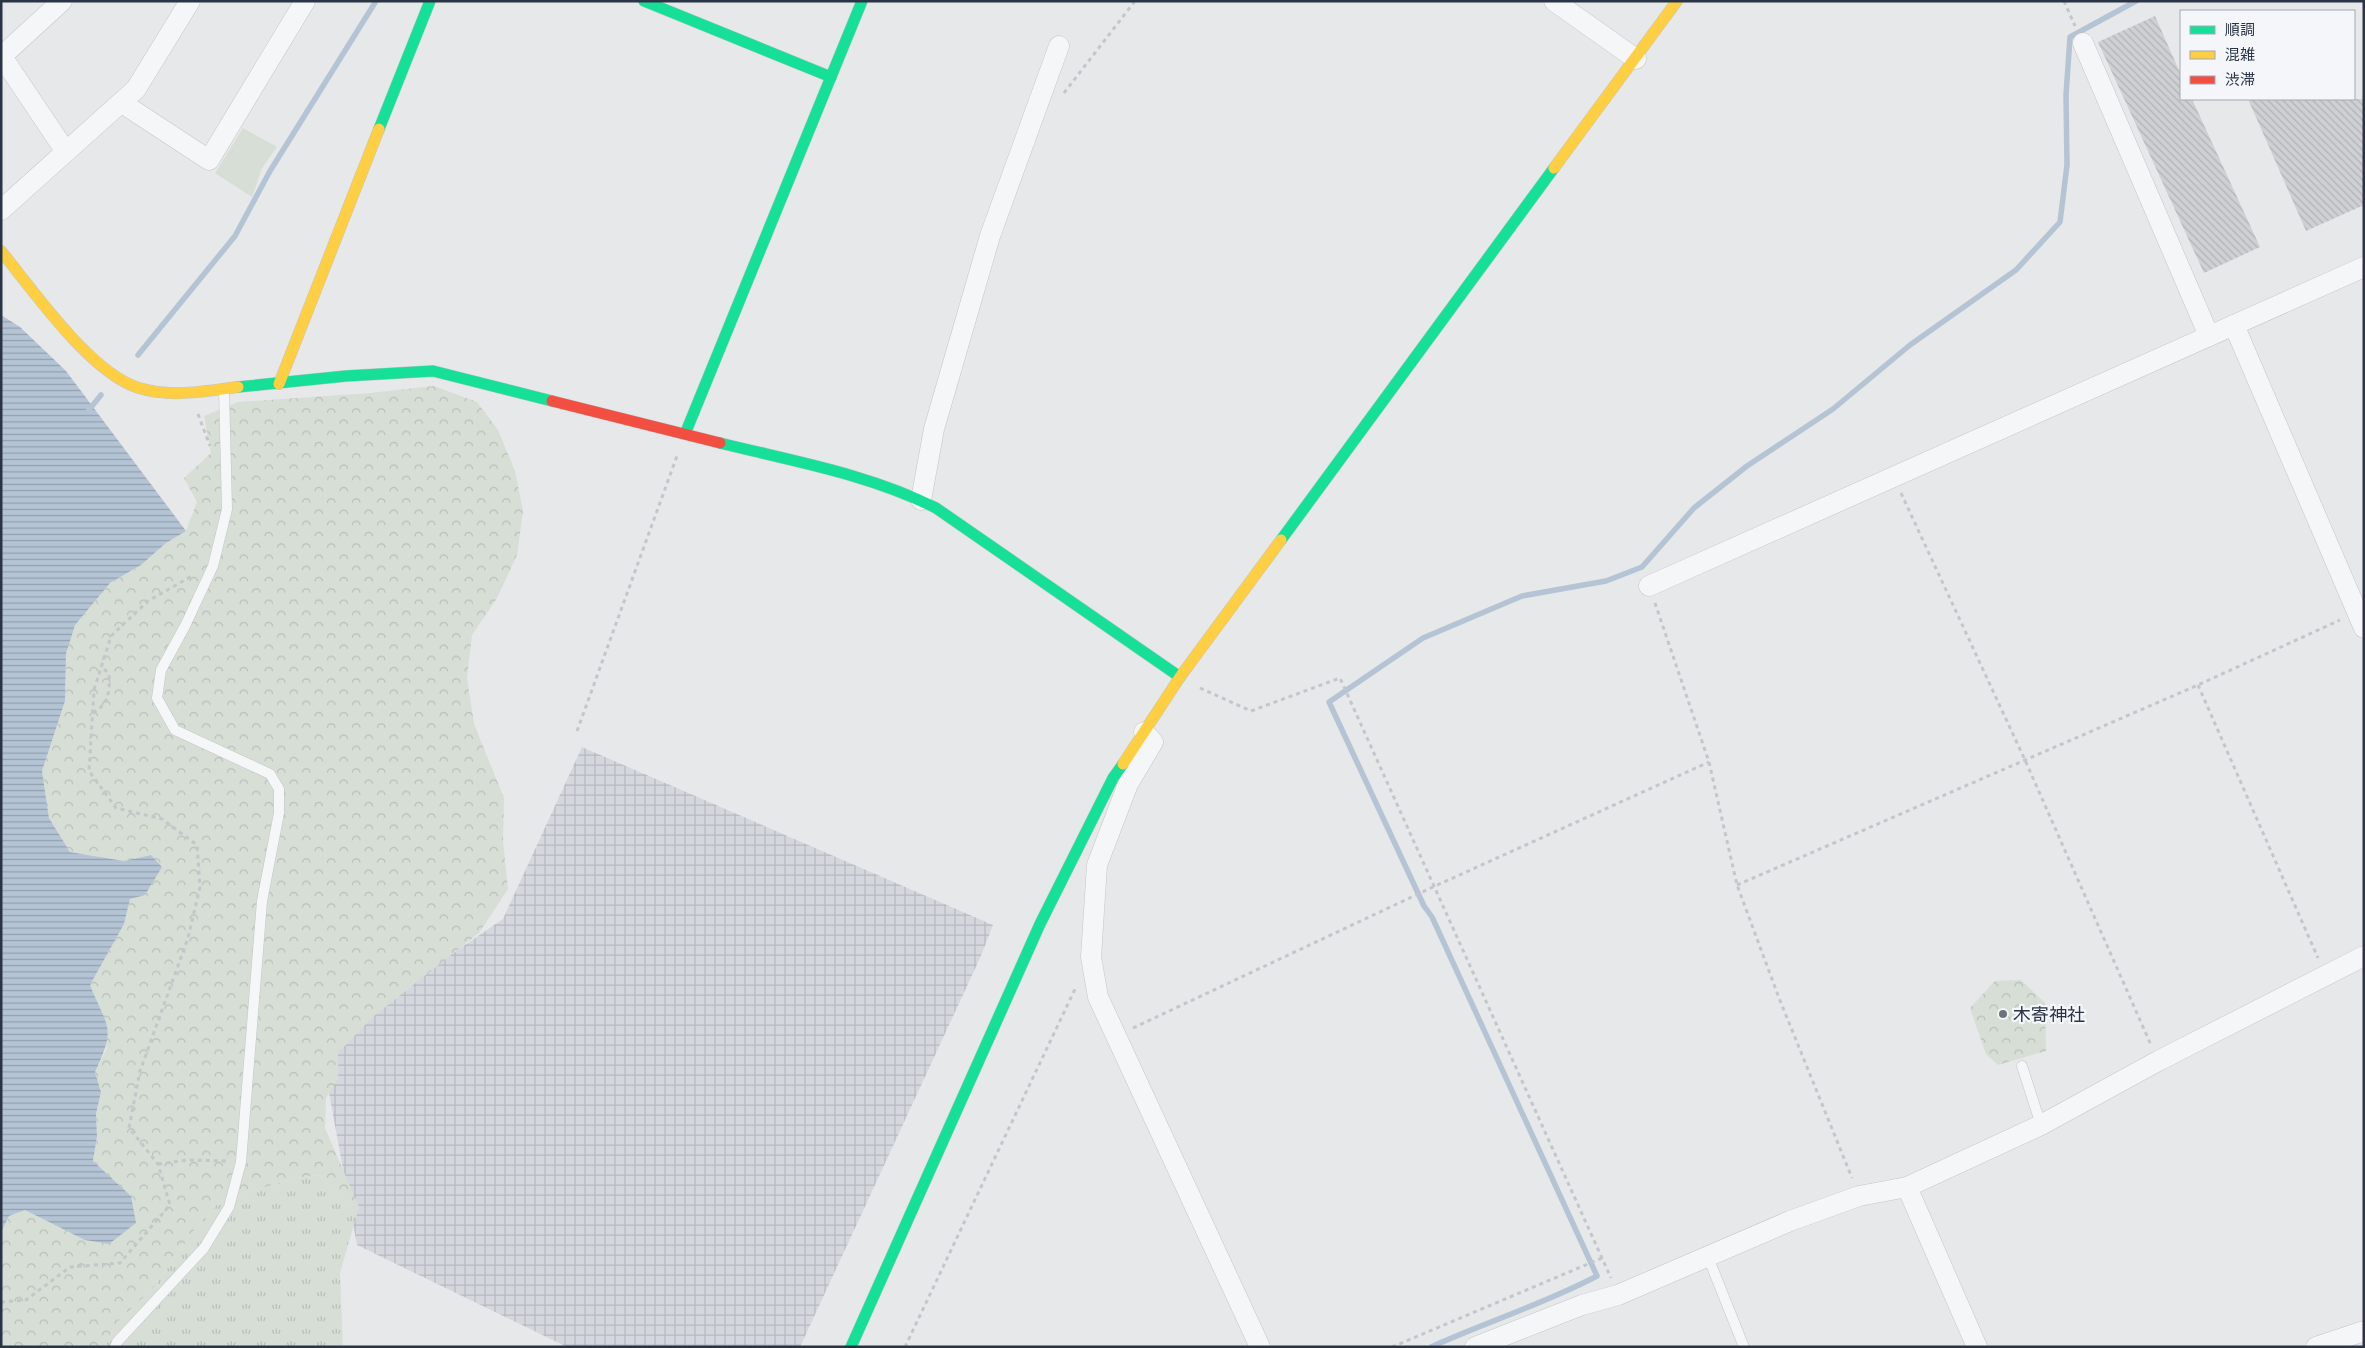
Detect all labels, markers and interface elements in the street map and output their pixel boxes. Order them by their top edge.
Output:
legend [2180,10,2355,100]
text: 順調 [2225,20,2255,39]
text: 混雑 [2225,45,2255,64]
text: 渋滞 [2225,70,2255,89]
place label: 木寄神社 [2013,1003,2085,1026]
marker: 木寄神社 [1997,1008,2009,1020]

